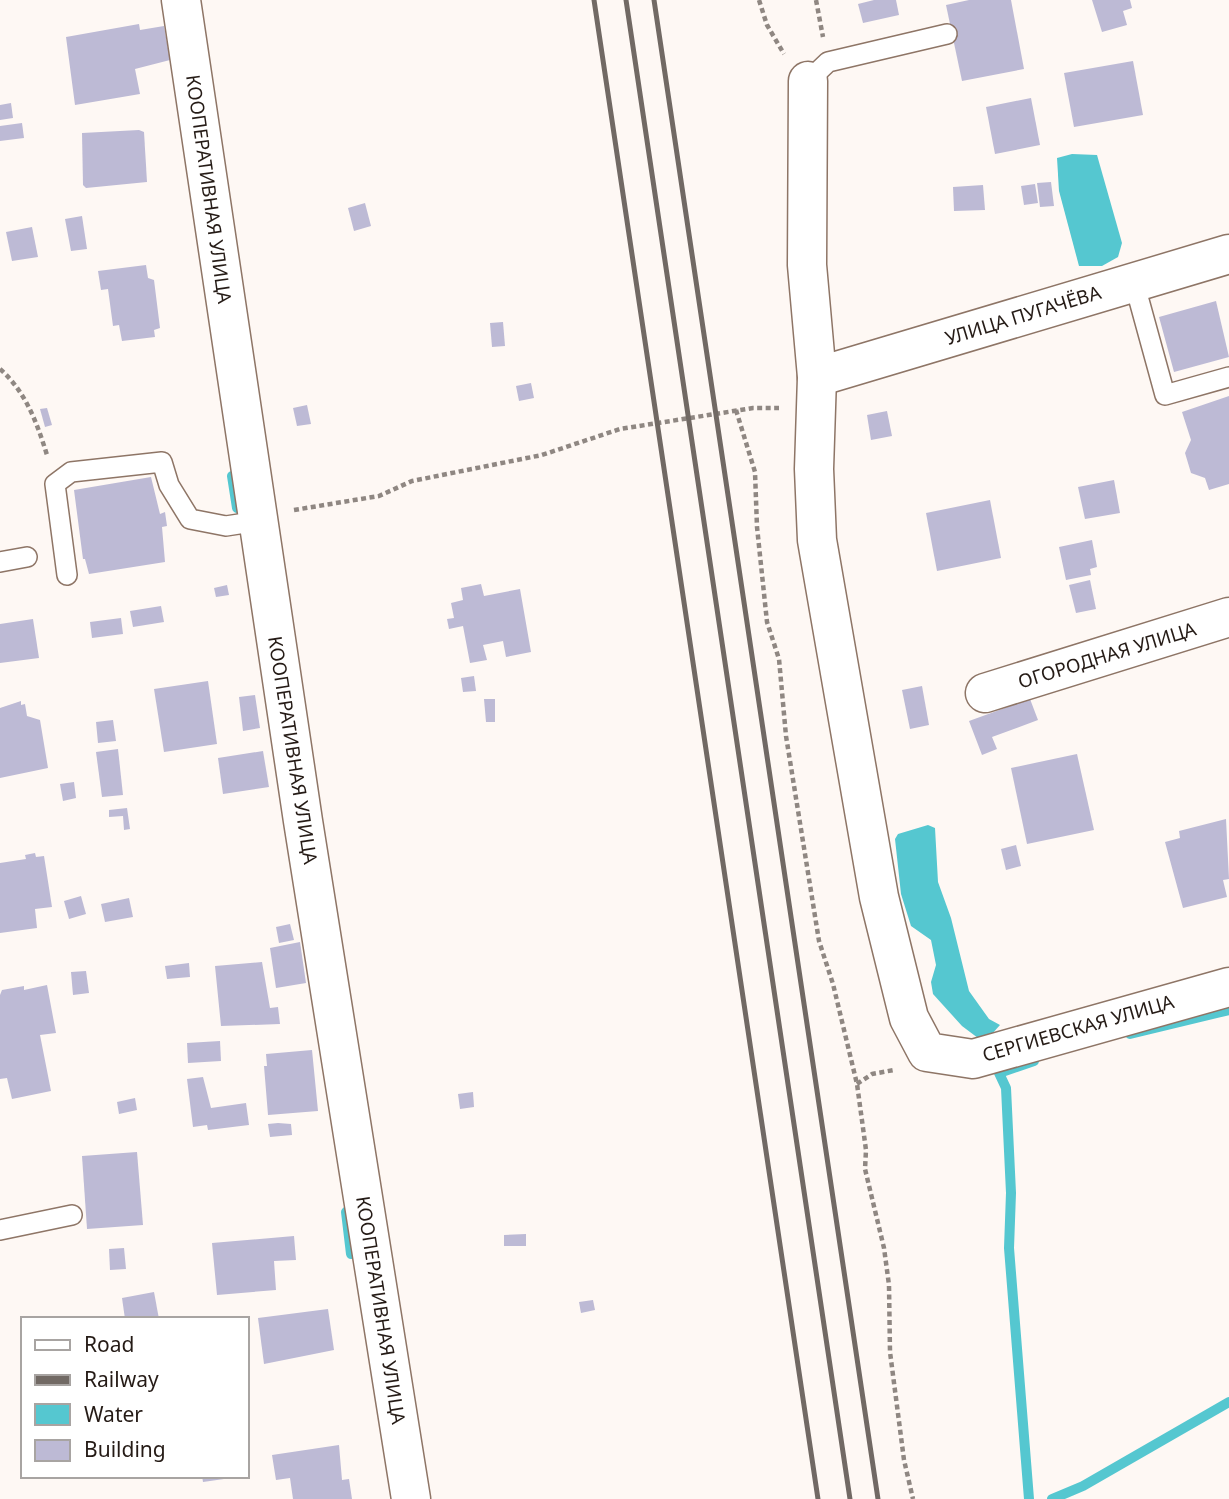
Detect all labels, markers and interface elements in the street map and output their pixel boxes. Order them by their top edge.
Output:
street label: КООПЕРАТИВНАЯ УЛИЦА [180,73,238,306]
street label: УЛИЦА ПУГАЧЁВА [942,279,1105,351]
street label: ОГОРОДНАЯ УЛИЦА [1015,615,1200,694]
street label: КООПЕРАТИВНАЯ УЛИЦА [262,634,324,867]
street label: СЕРГИЕВСКАЯ УЛИЦА [979,988,1178,1068]
street label: КООПЕРАТИВНАЯ УЛИЦА [350,1194,412,1427]
legend [21,1317,248,1478]
text: Road [84,1330,134,1358]
text: Railway [84,1365,159,1393]
text: Water [84,1400,143,1428]
text: Building [84,1435,166,1463]

